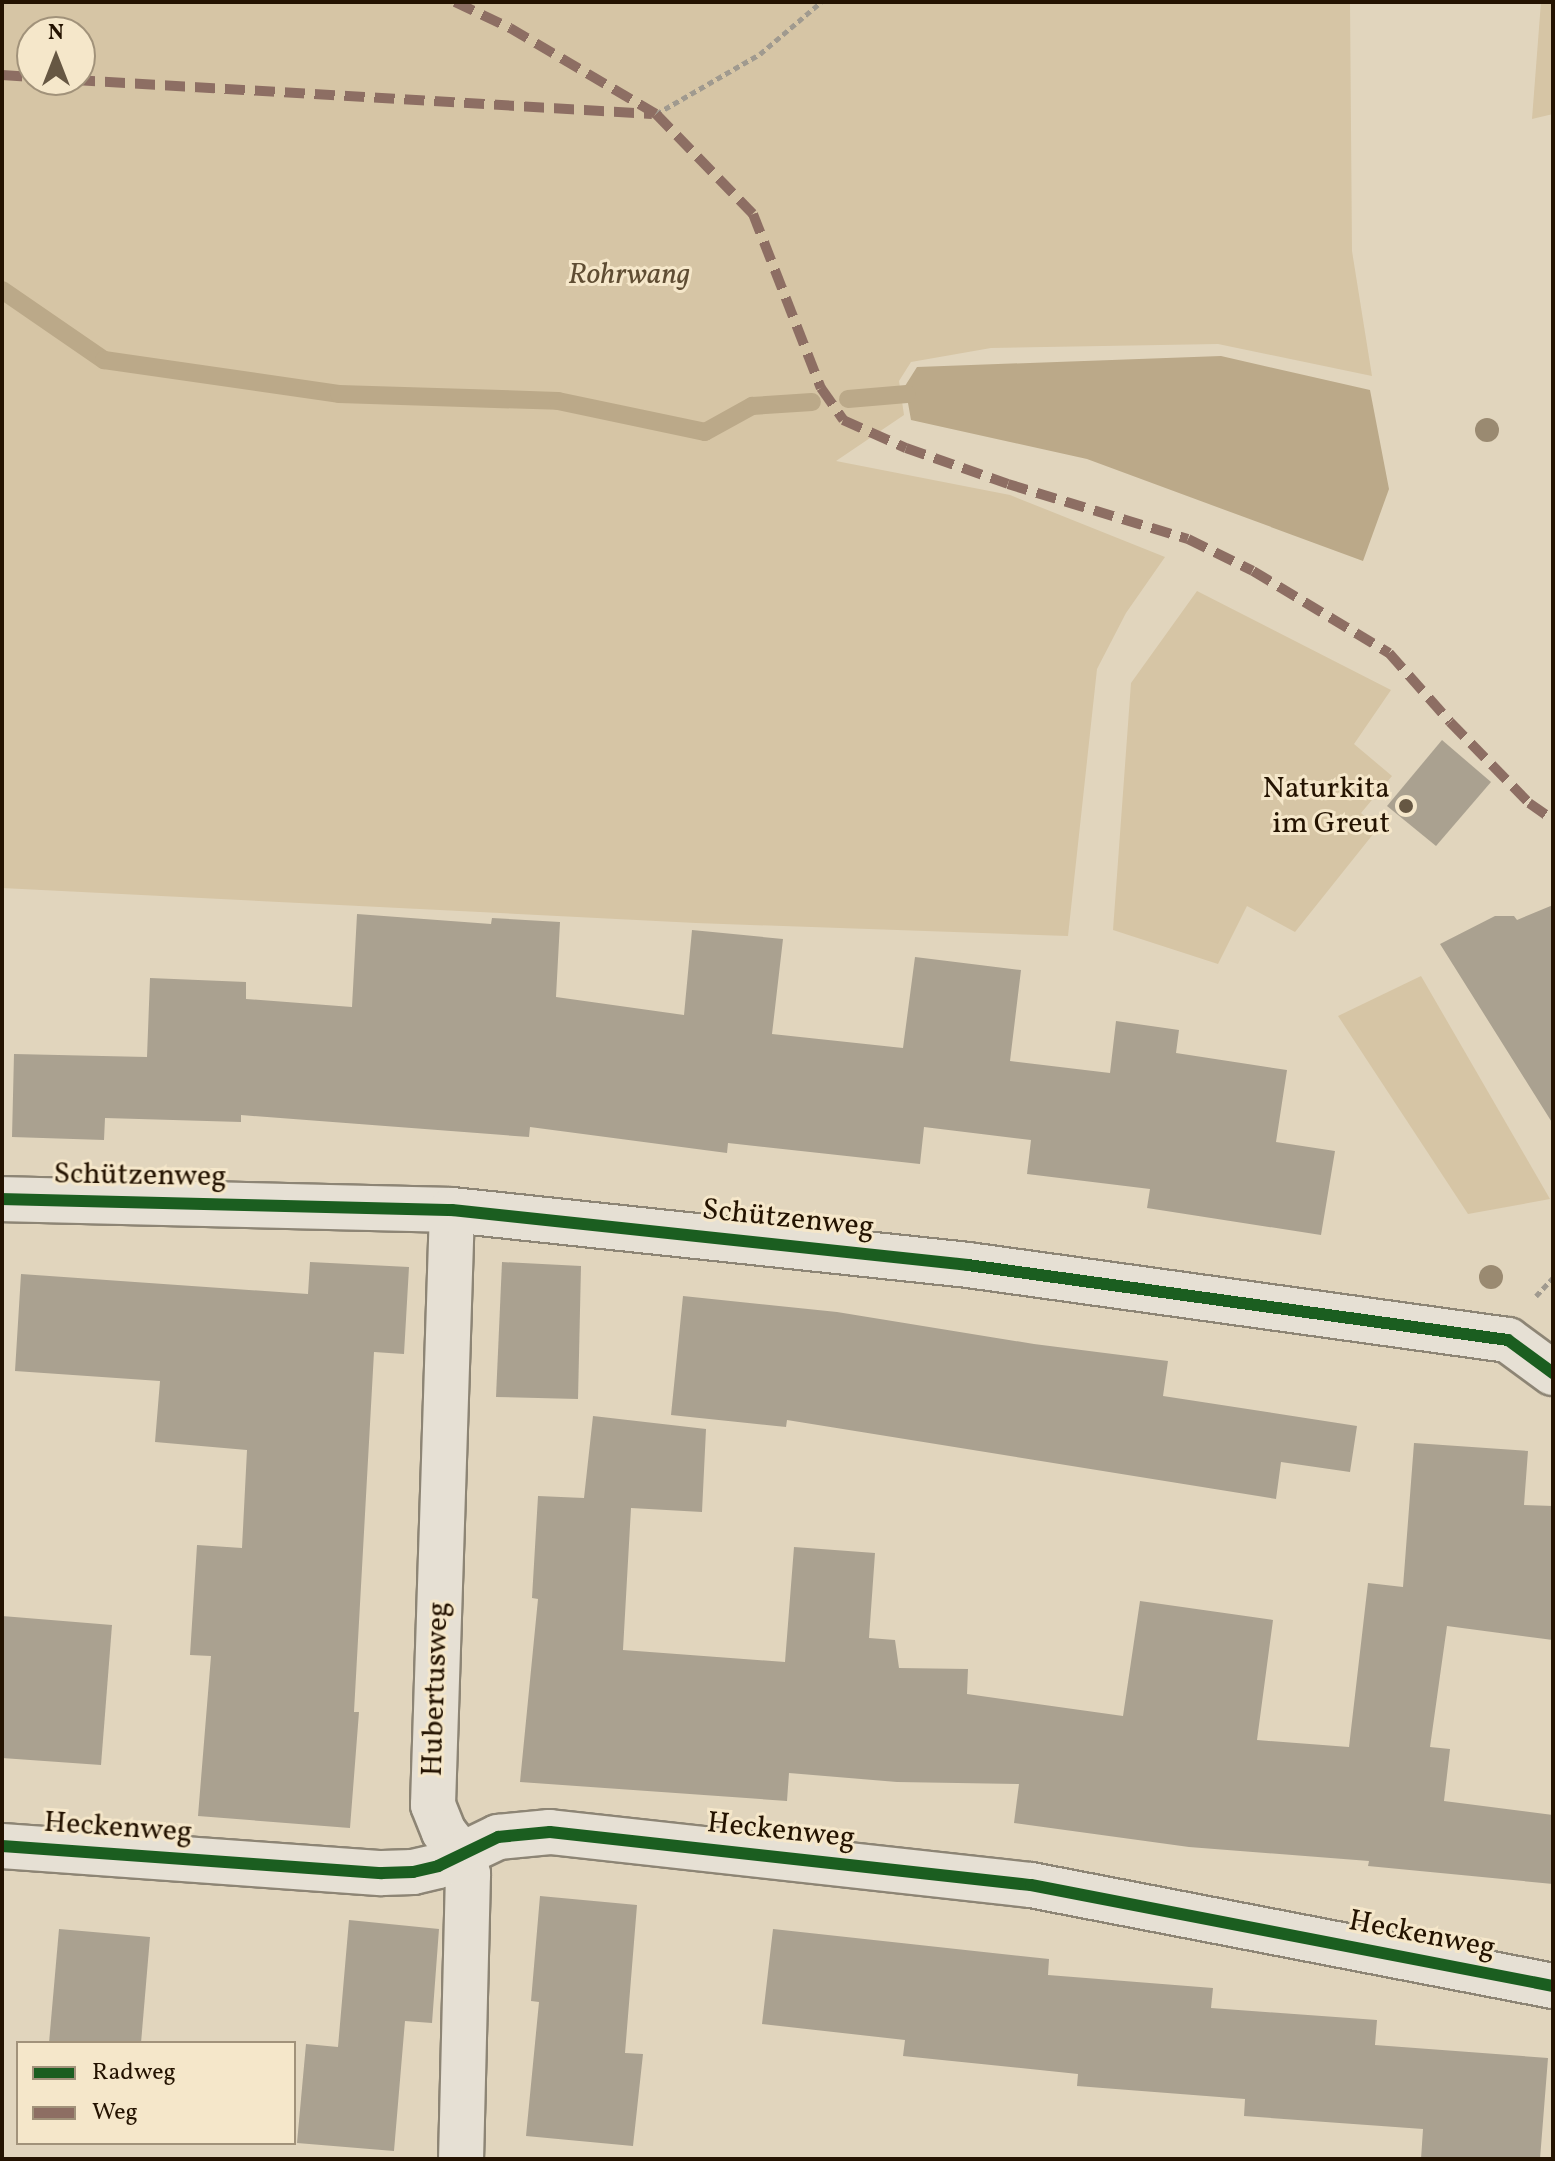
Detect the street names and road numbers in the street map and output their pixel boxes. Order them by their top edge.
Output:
street label: Schützenweg [53,1156,227,1196]
street label: Schützenweg [700,1192,876,1246]
street label: Hubertusweg [415,1601,457,1777]
street label: Heckenweg [43,1805,193,1851]
street label: Heckenweg [705,1805,857,1857]
street label: Heckenweg [1346,1903,1498,1967]

